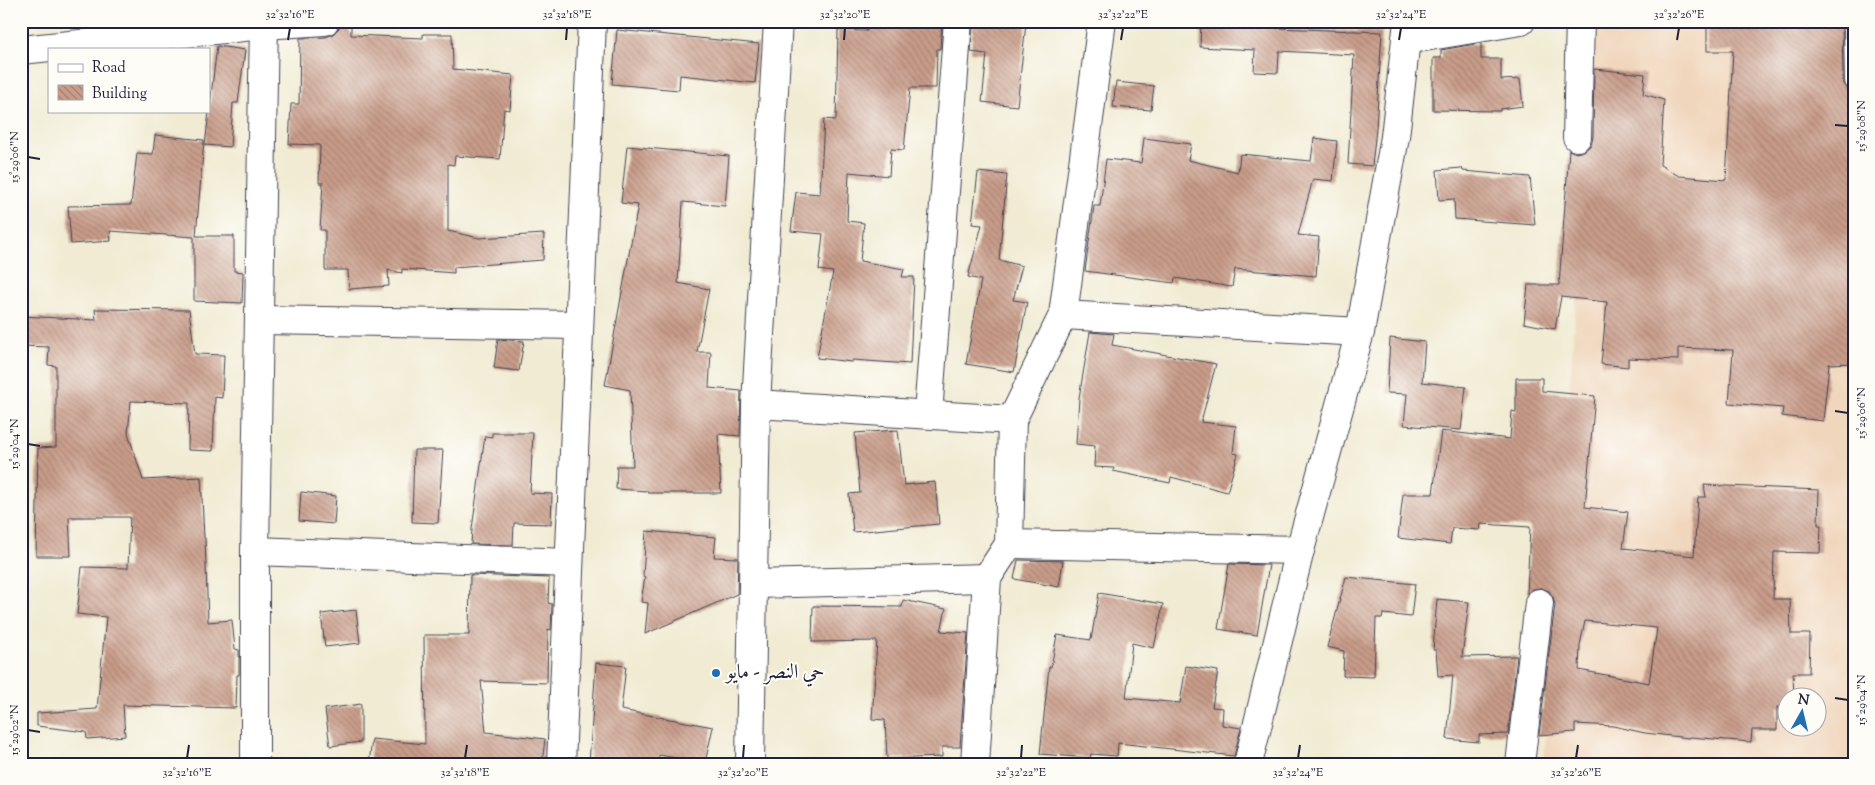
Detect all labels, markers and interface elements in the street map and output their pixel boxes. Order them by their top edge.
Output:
text: 32°32'16"E [265,6,315,24]
text: 32°32'18"E [542,6,592,24]
text: 32°32'20"E [820,6,871,24]
text: 32°32'22"E [1098,6,1149,24]
text: 32°32'24"E [1376,6,1427,24]
text: 32°32'26"E [1654,6,1705,24]
legend [48,48,210,112]
text: Road [92,58,126,79]
text: Building [92,84,147,105]
text: 15°29'08"N [1853,100,1871,152]
text: 15°29'06"N [6,131,24,183]
text: 15°29'06"N [1853,387,1871,439]
text: 15°29'04"N [6,418,24,470]
place label: حي النصر - مايو [724,659,824,688]
marker: حي النصر - مايو [710,667,722,679]
text: 15°29'04"N [1853,674,1871,726]
north arrow [1778,688,1828,738]
text: N [1797,690,1810,712]
text: 15°29'02"N [6,704,24,756]
text: 32°32'16"E [162,764,212,782]
text: 32°32'18"E [440,764,490,782]
text: 32°32'20"E [718,764,769,782]
text: 32°32'22"E [996,764,1047,782]
text: 32°32'24"E [1273,764,1324,782]
text: 32°32'26"E [1551,764,1602,782]

